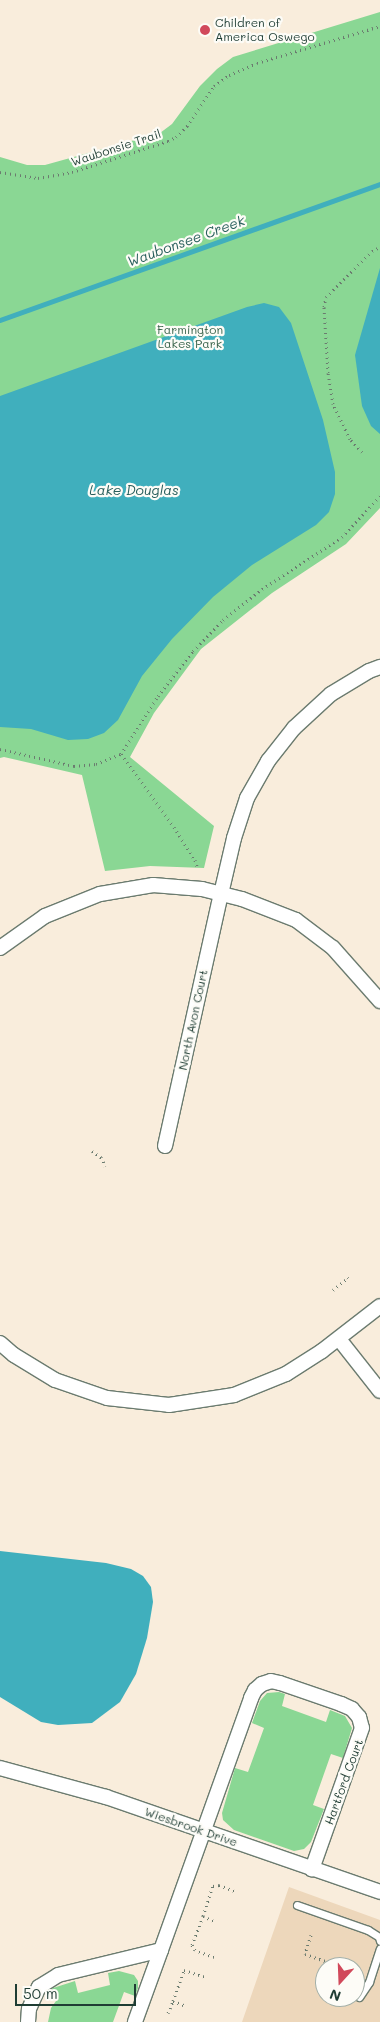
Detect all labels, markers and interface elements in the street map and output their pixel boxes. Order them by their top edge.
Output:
place label: Children of America Oswego [215,16,315,44]
marker: Children of America Oswego [199,24,211,36]
street label: Waubonsie Trail [69,127,163,169]
water label: Waubonsee Creek [125,212,247,270]
park label: Farmington Lakes Park [157,323,223,351]
water label: Lake Douglas [89,482,179,498]
street label: North Avon Court [175,968,211,1072]
street label: Hartford Court [322,1737,366,1827]
street label: Wiesbrook Drive [143,1804,239,1850]
north arrow [315,1957,365,2007]
scale bar [18,1974,139,2006]
text: 50 m [23,1983,58,2003]
text: N [327,1985,343,2006]

